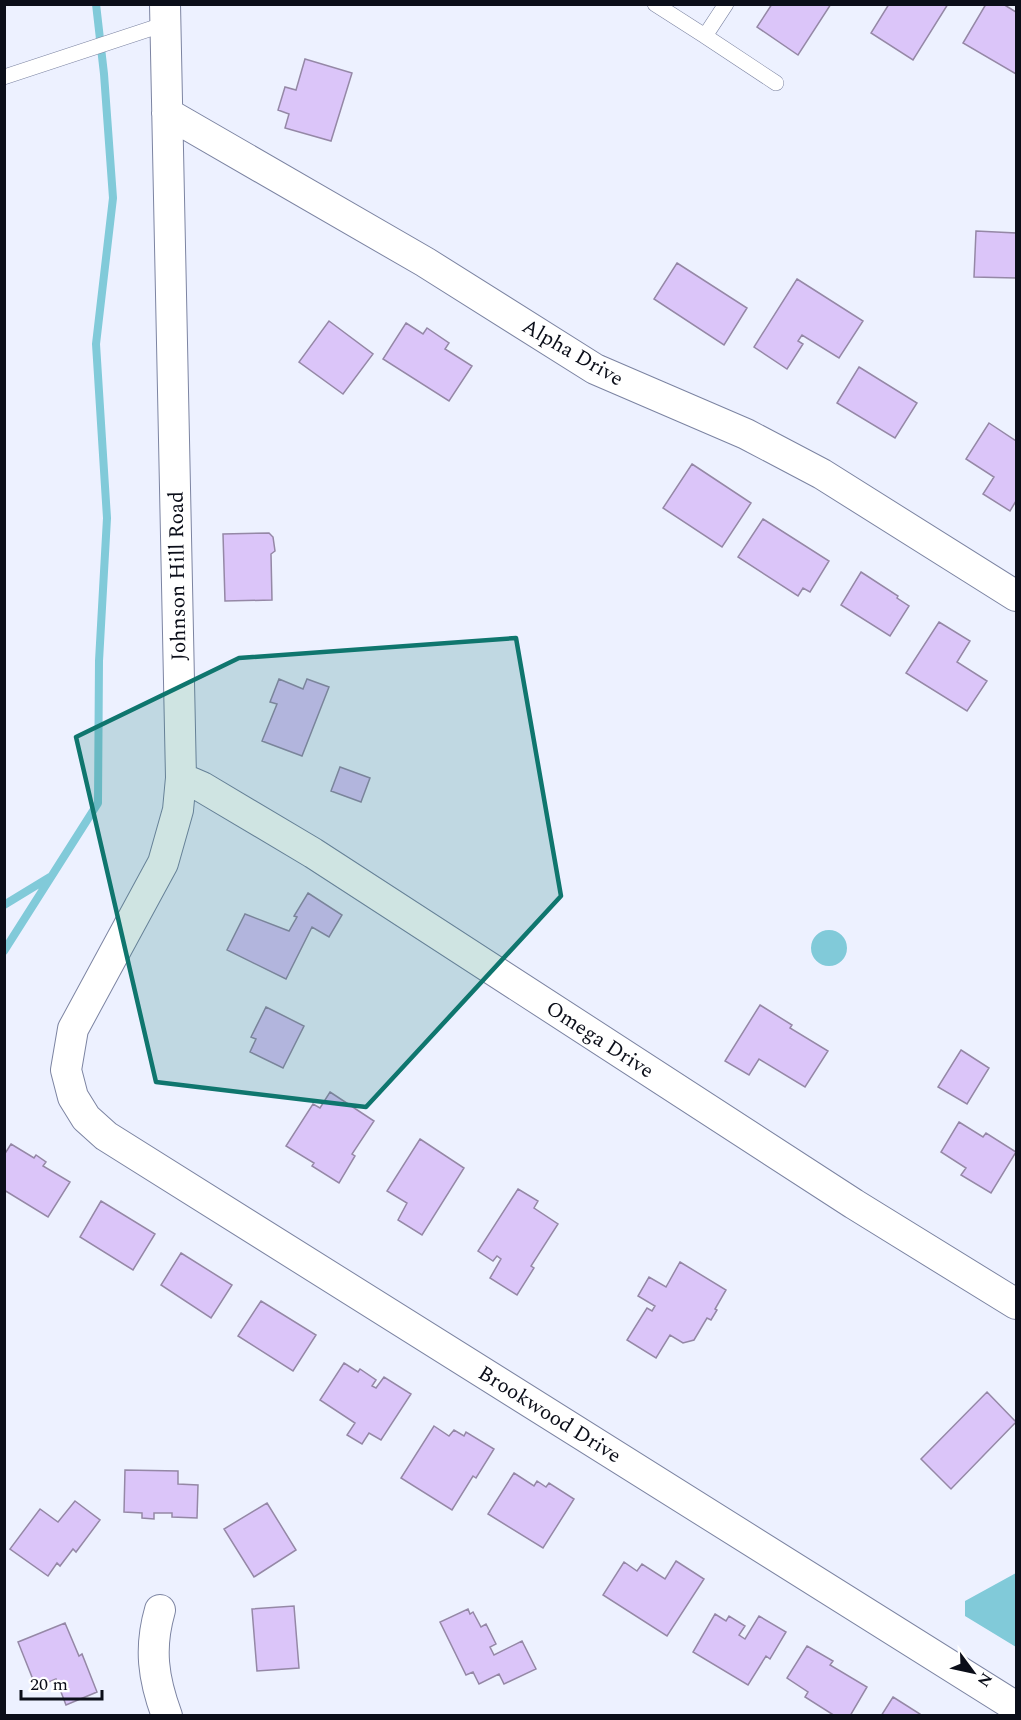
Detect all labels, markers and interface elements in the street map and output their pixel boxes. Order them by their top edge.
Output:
street label: Alpha Drive [516,311,629,395]
street label: Johnson Hill Road [161,491,195,661]
street label: Omega Drive [539,993,660,1087]
street label: Brookwood Drive [472,1358,627,1472]
north arrow [943,1642,1003,1702]
scale bar [21,1663,102,1701]
text: N [971,1668,998,1692]
text: 20 m [30,1671,68,1698]

